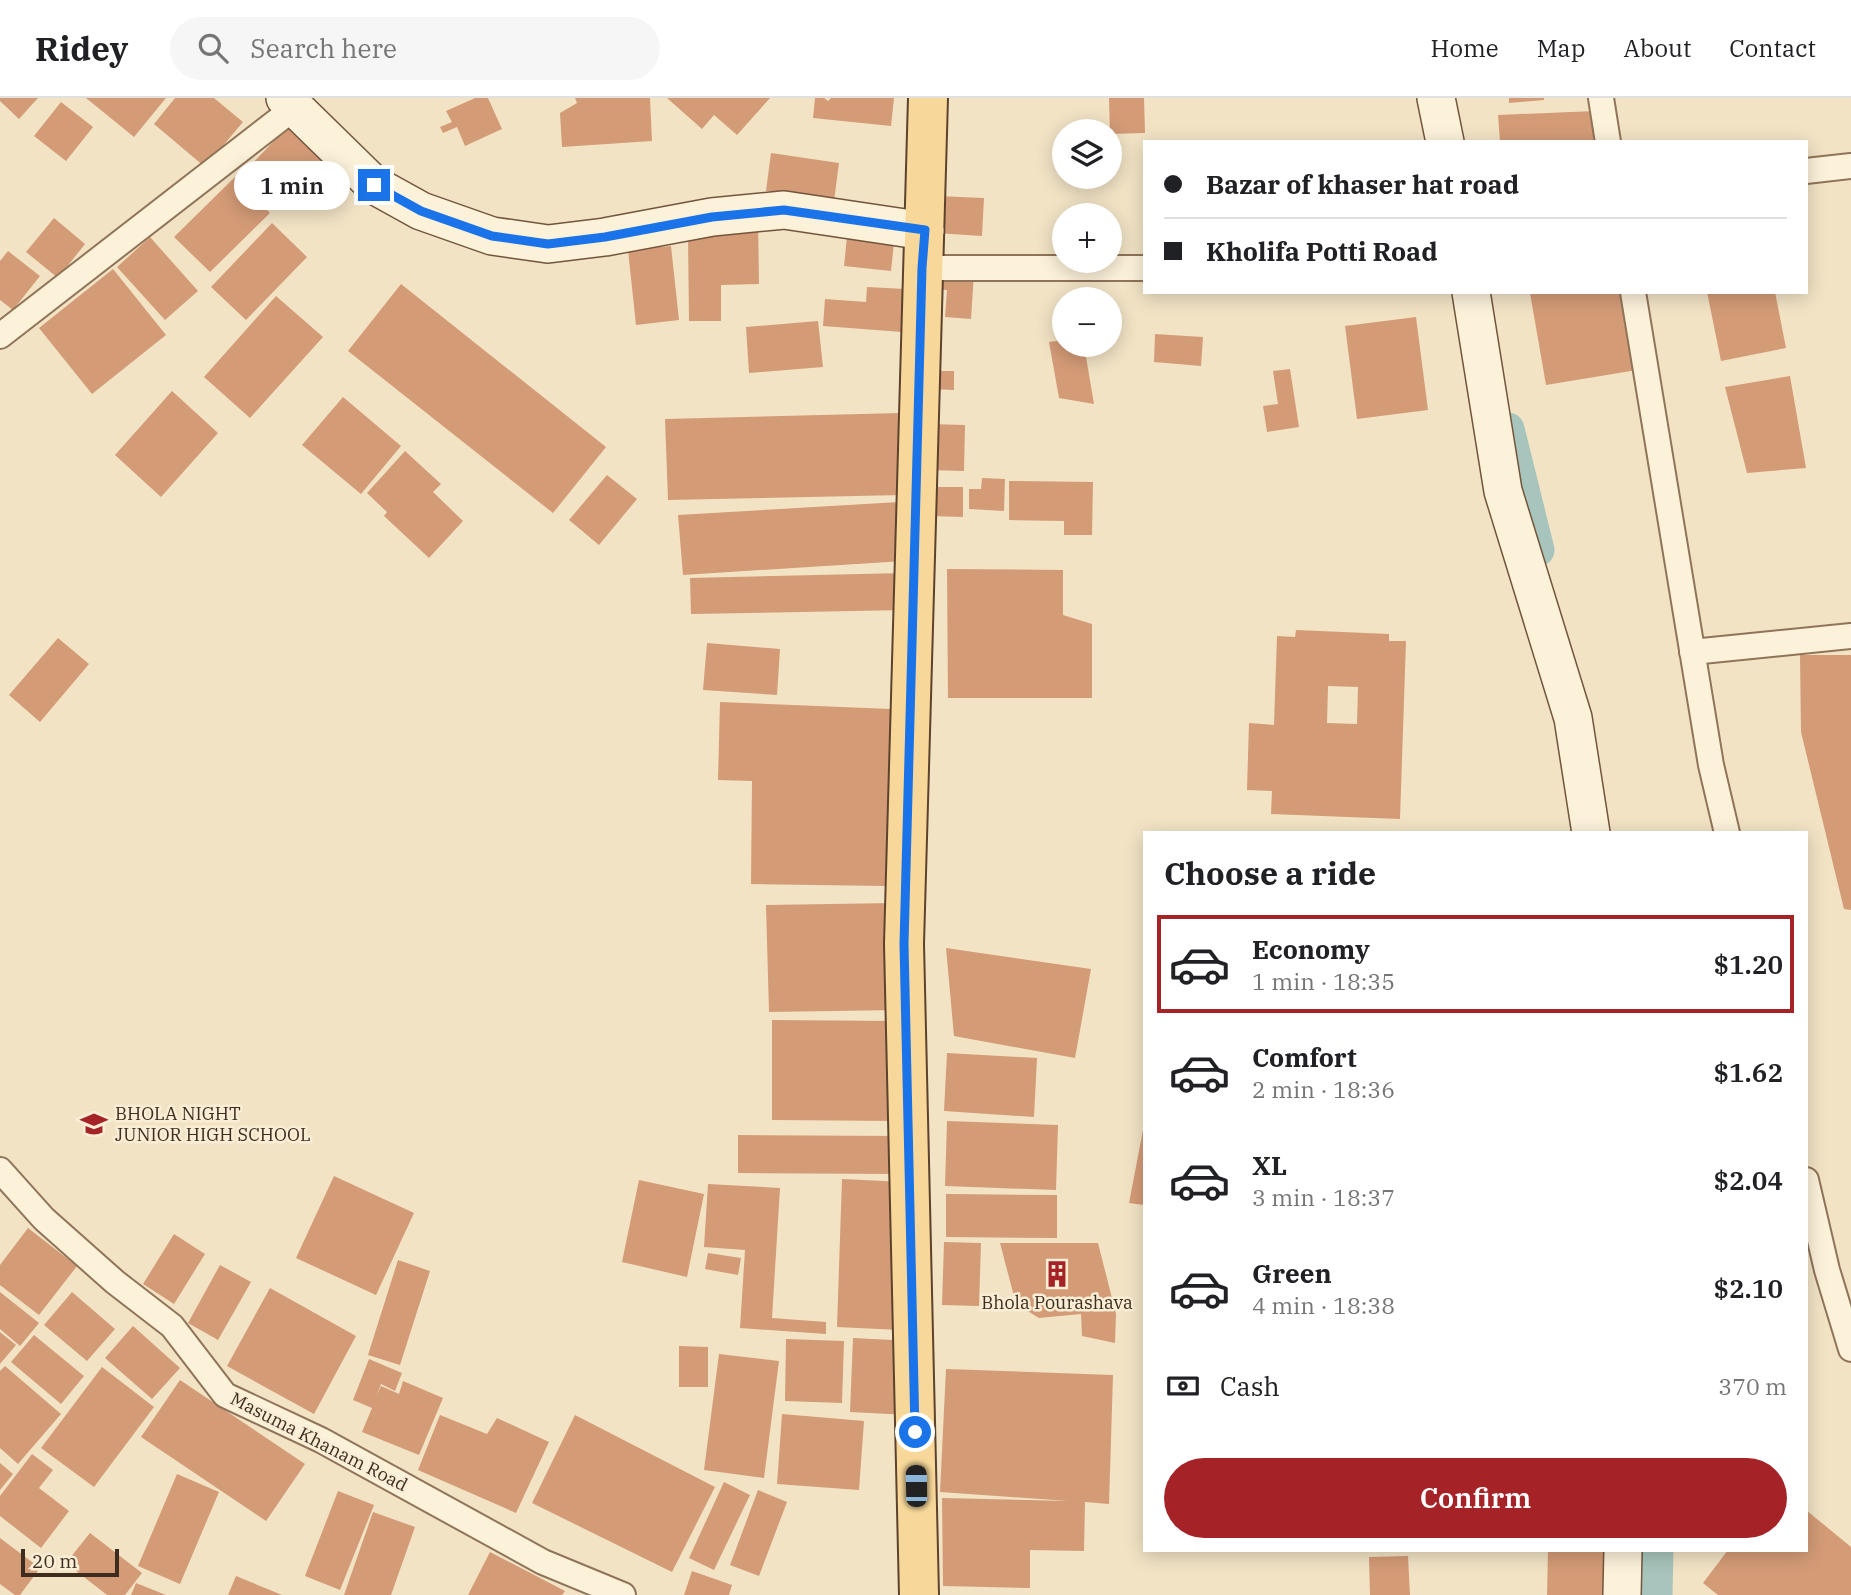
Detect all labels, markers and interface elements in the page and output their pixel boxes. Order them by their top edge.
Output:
search box [170,17,660,80]
text: Ridey [35,27,128,70]
icon: search [194,29,232,67]
text: Search here [250,31,397,65]
text: Home [1431,32,1499,64]
text: Map [1537,32,1585,64]
text: About [1623,32,1691,64]
text: Contact [1729,32,1816,64]
map controls [1052,119,1122,357]
button: layers [1052,119,1122,189]
callout: 1 min [234,160,350,210]
text: Bazar of khaser hat road [1206,167,1519,201]
route end [358,169,390,201]
text: 1 min [260,170,324,200]
button: + [1052,203,1122,273]
text: Kholifa Potti Road [1206,234,1438,268]
button: − [1052,287,1122,357]
text: Choose a ride [1164,852,1376,894]
text: Economy [1252,932,1370,966]
icon: car [1168,933,1231,996]
text: $1.20 [1714,947,1783,981]
text: 1 min · 18:35 [1252,966,1395,996]
text: Comfort [1252,1040,1357,1074]
icon: car [1168,1041,1231,1104]
text: $1.62 [1714,1055,1783,1089]
text: 2 min · 18:36 [1252,1074,1395,1104]
place label: BHOLA NIGHT JUNIOR HIGH SCHOOL [115,1102,311,1146]
school or university icon: BHOLA NIGHT JUNIOR HIGH SCHOOL [79,1109,109,1139]
text: XL [1252,1148,1287,1182]
icon: car [1168,1149,1231,1212]
text: $2.04 [1714,1163,1783,1197]
text: 3 min · 18:37 [1252,1182,1395,1212]
text: Green [1252,1256,1332,1290]
icon: car [1168,1257,1231,1320]
building icon: Bhola Pourashava [1042,1259,1072,1289]
text: $2.10 [1714,1271,1783,1305]
text: 4 min · 18:38 [1252,1290,1395,1320]
place label: Bhola Pourashava [981,1291,1133,1314]
icon: cash [1164,1367,1202,1405]
text: Cash [1220,1369,1280,1403]
text: 370 m [1718,1371,1787,1401]
street label: Masuma Khanam Road [227,1387,412,1496]
route start [899,1416,931,1448]
button: Confirm [1164,1458,1787,1538]
car [906,1465,927,1507]
scale bar [21,1546,119,1578]
text: 20 m [32,1549,77,1573]

